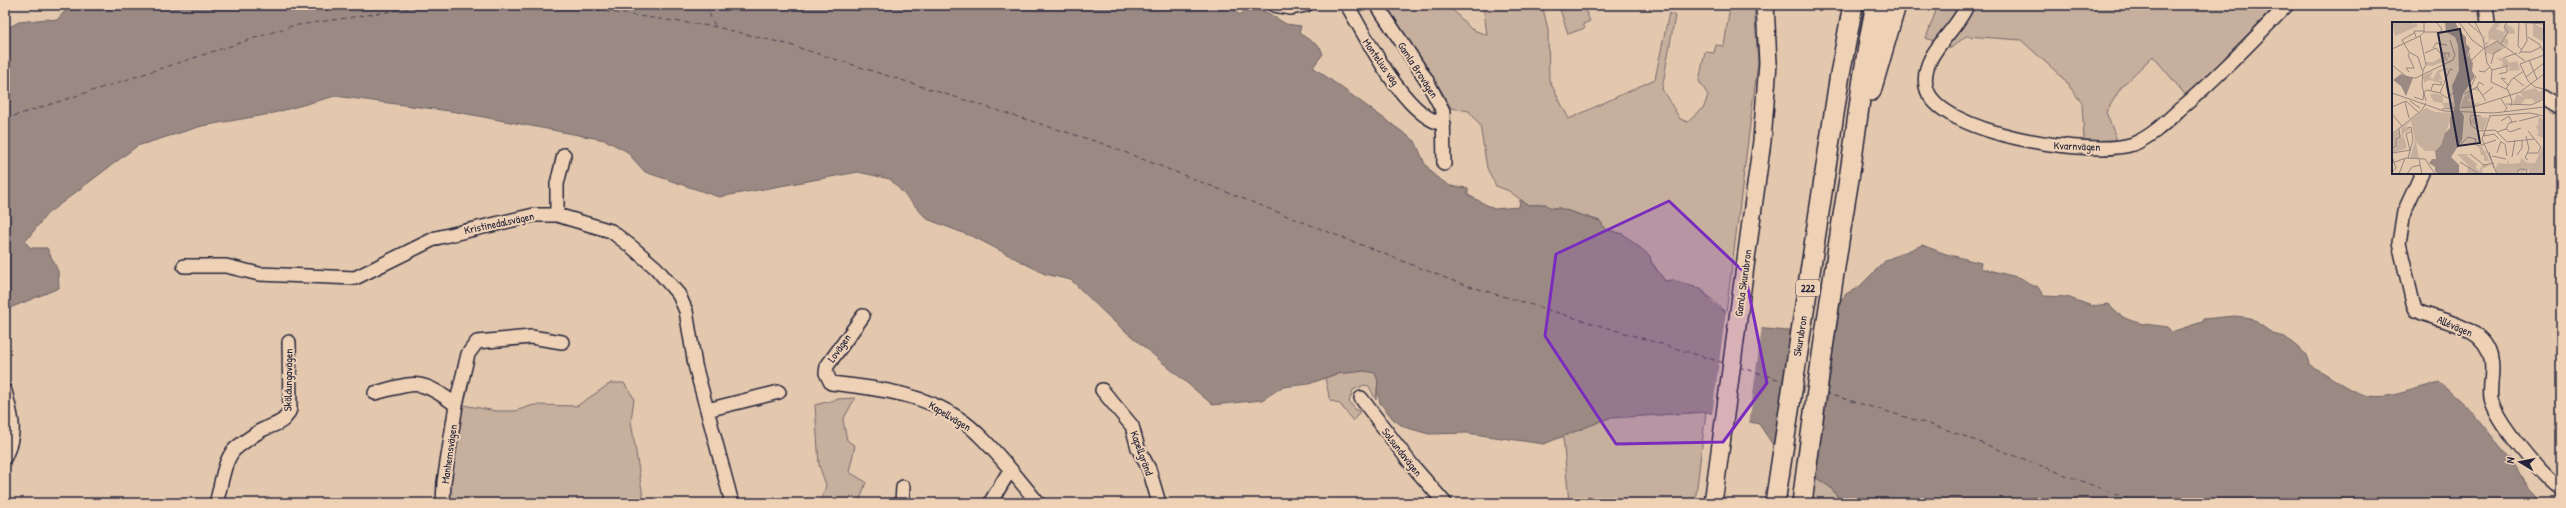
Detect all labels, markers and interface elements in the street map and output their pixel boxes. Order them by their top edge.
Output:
inset map [2392,22,2544,174]
street label: Montelius väg [1360,36,1402,88]
street label: Gamla Brovägen [1395,39,1441,101]
street label: Kvarnvägen [2053,138,2101,154]
street label: Kristinedalsvägen [463,209,535,237]
street label: Gamla Skurubron [1731,249,1755,317]
road number: 222 [1796,280,1820,296]
street label: Allévägen [2435,312,2475,340]
street label: Skurubron [1790,315,1810,357]
street label: Lovägen [824,331,854,365]
street label: Sköldungavägen [280,348,296,412]
street label: Kapellvägen [926,398,974,434]
street label: Manhemsvägen [438,424,460,484]
street label: Solsundavägen [1379,425,1425,479]
street label: Kapellgränd [1127,429,1157,478]
north arrow [2500,442,2540,482]
text: N [2503,456,2518,464]

